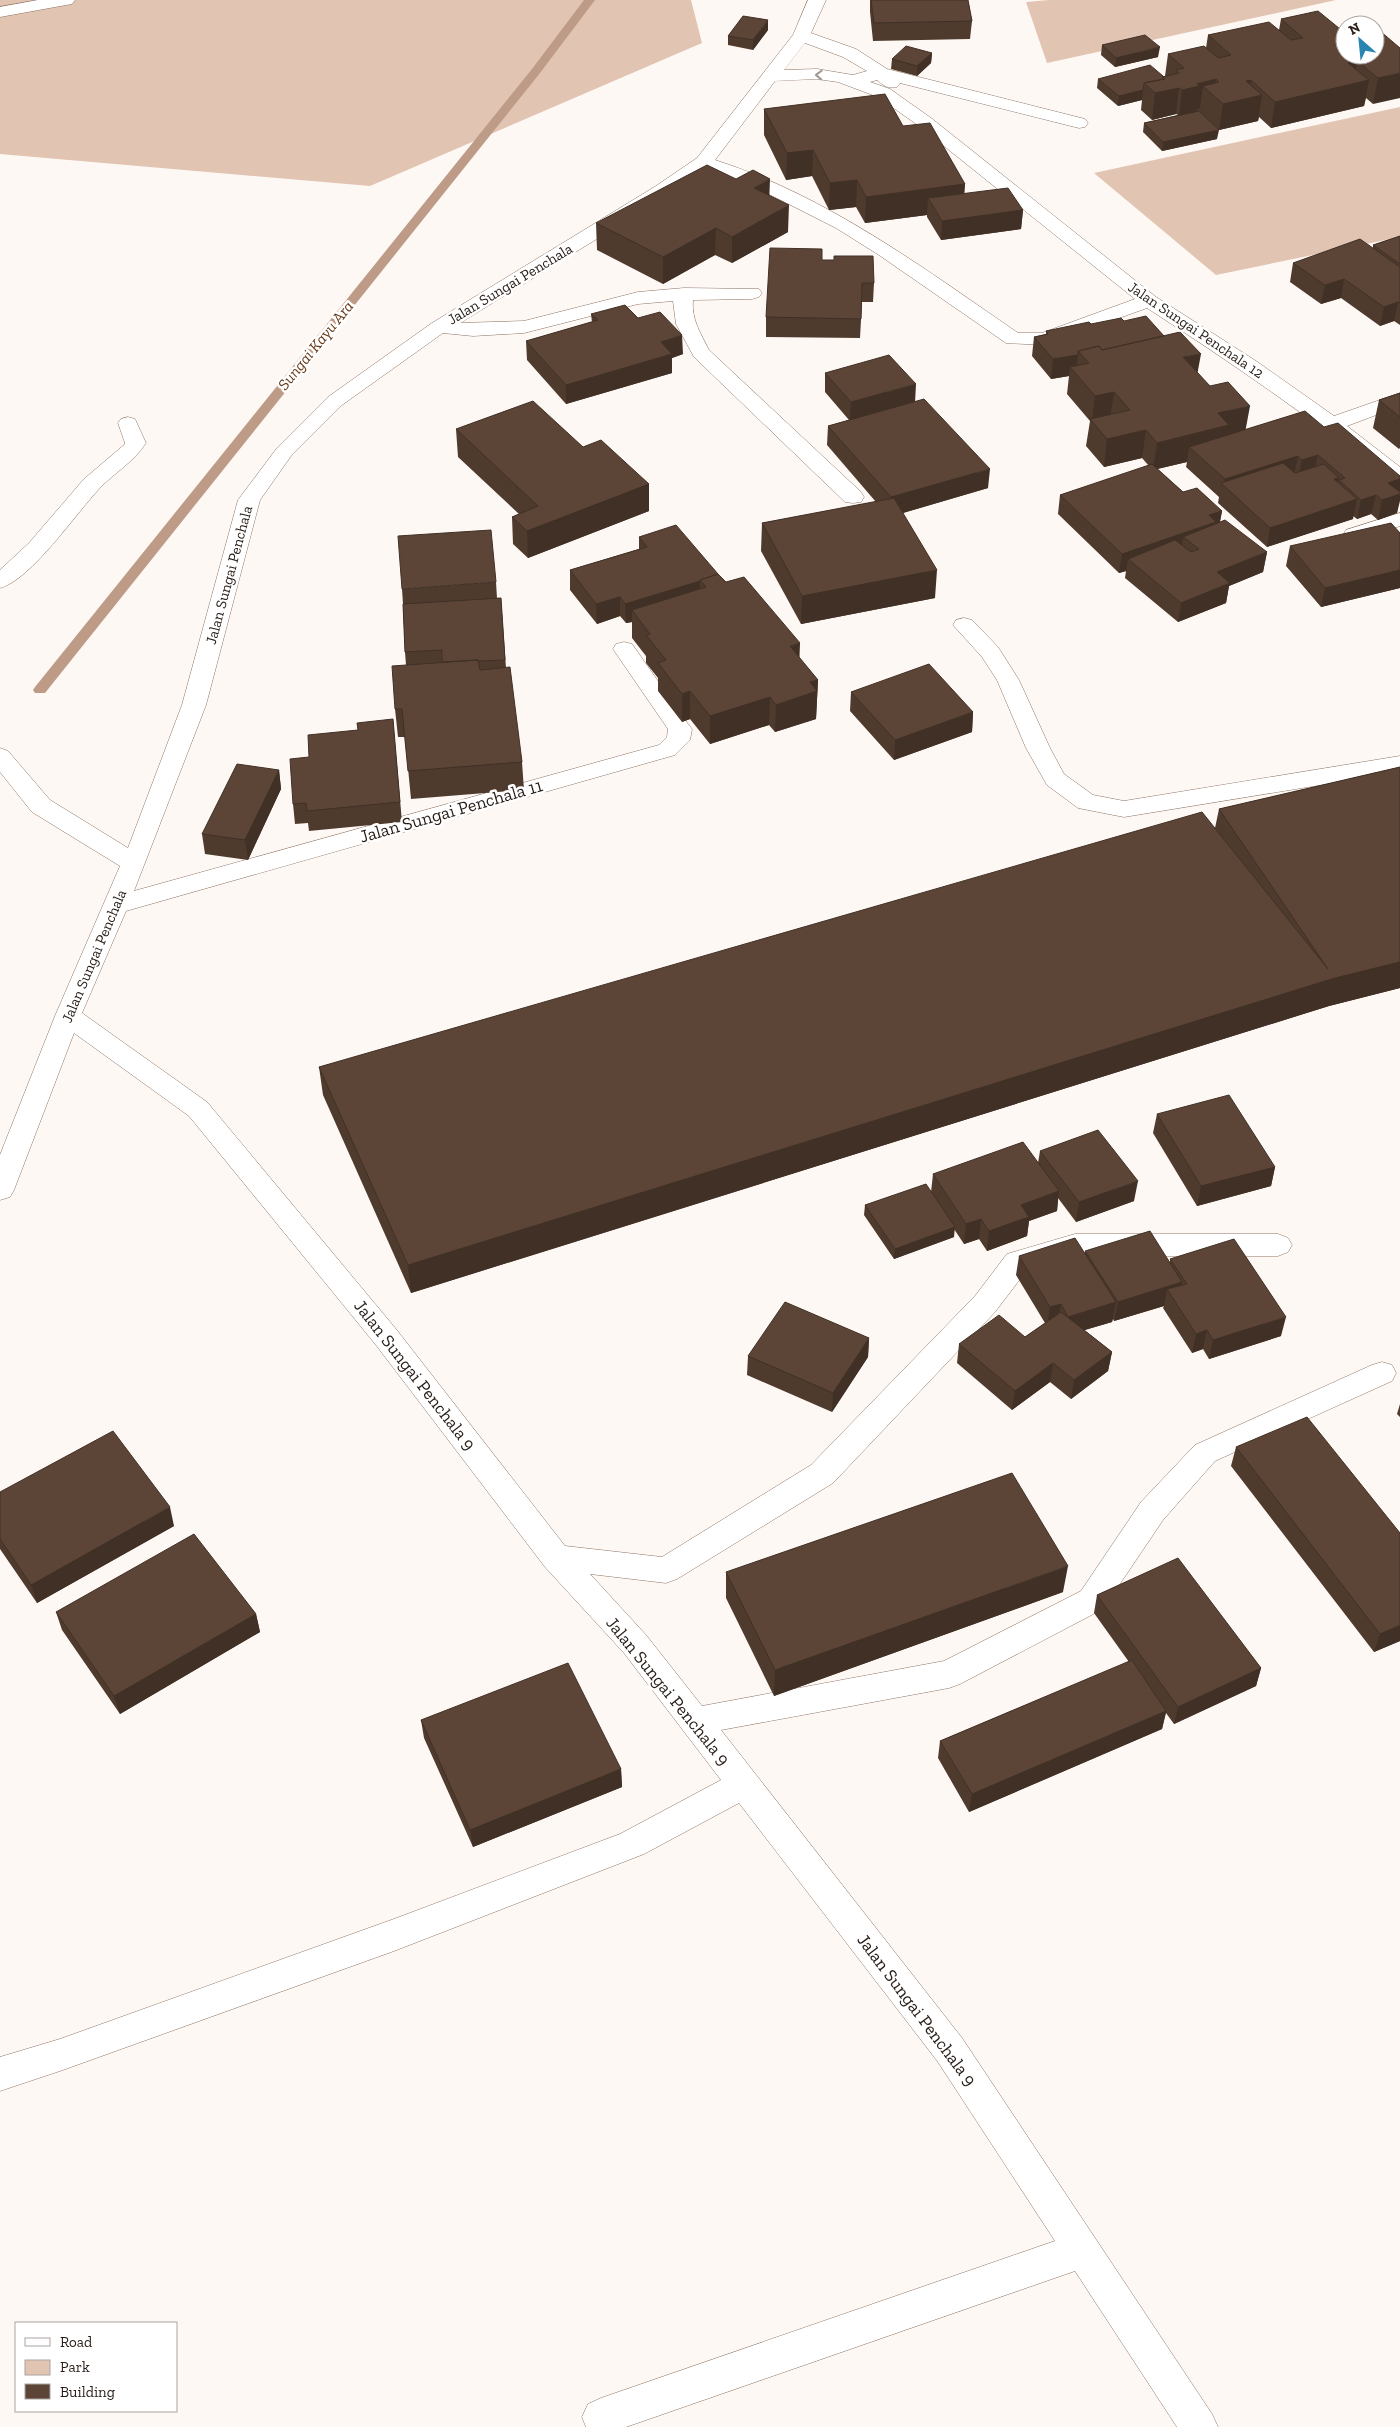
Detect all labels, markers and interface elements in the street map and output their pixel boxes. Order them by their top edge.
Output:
north arrow [1335,15,1385,65]
text: N [1346,19,1363,39]
one-way arrow [814,70,822,80]
street label: Jalan Sungai Penchala [444,240,576,328]
street label: Jalan Sungai Penchala 12 [1125,278,1267,382]
water label: Sungai Kayu Ara [274,297,357,394]
street label: Jalan Sungai Penchala [202,504,256,646]
street label: Jalan Sungai Penchala 11 [357,774,545,848]
street label: Jalan Sungai Penchala [58,887,130,1025]
street label: Jalan Sungai Penchala 9 [349,1295,481,1455]
street label: Jalan Sungai Penchala 9 [601,1612,735,1770]
street label: Jalan Sungai Penchala 9 [853,1930,981,2090]
legend [15,2322,178,2412]
text: Road [60,2333,93,2351]
text: Park [60,2358,90,2376]
text: Building [60,2383,115,2401]

